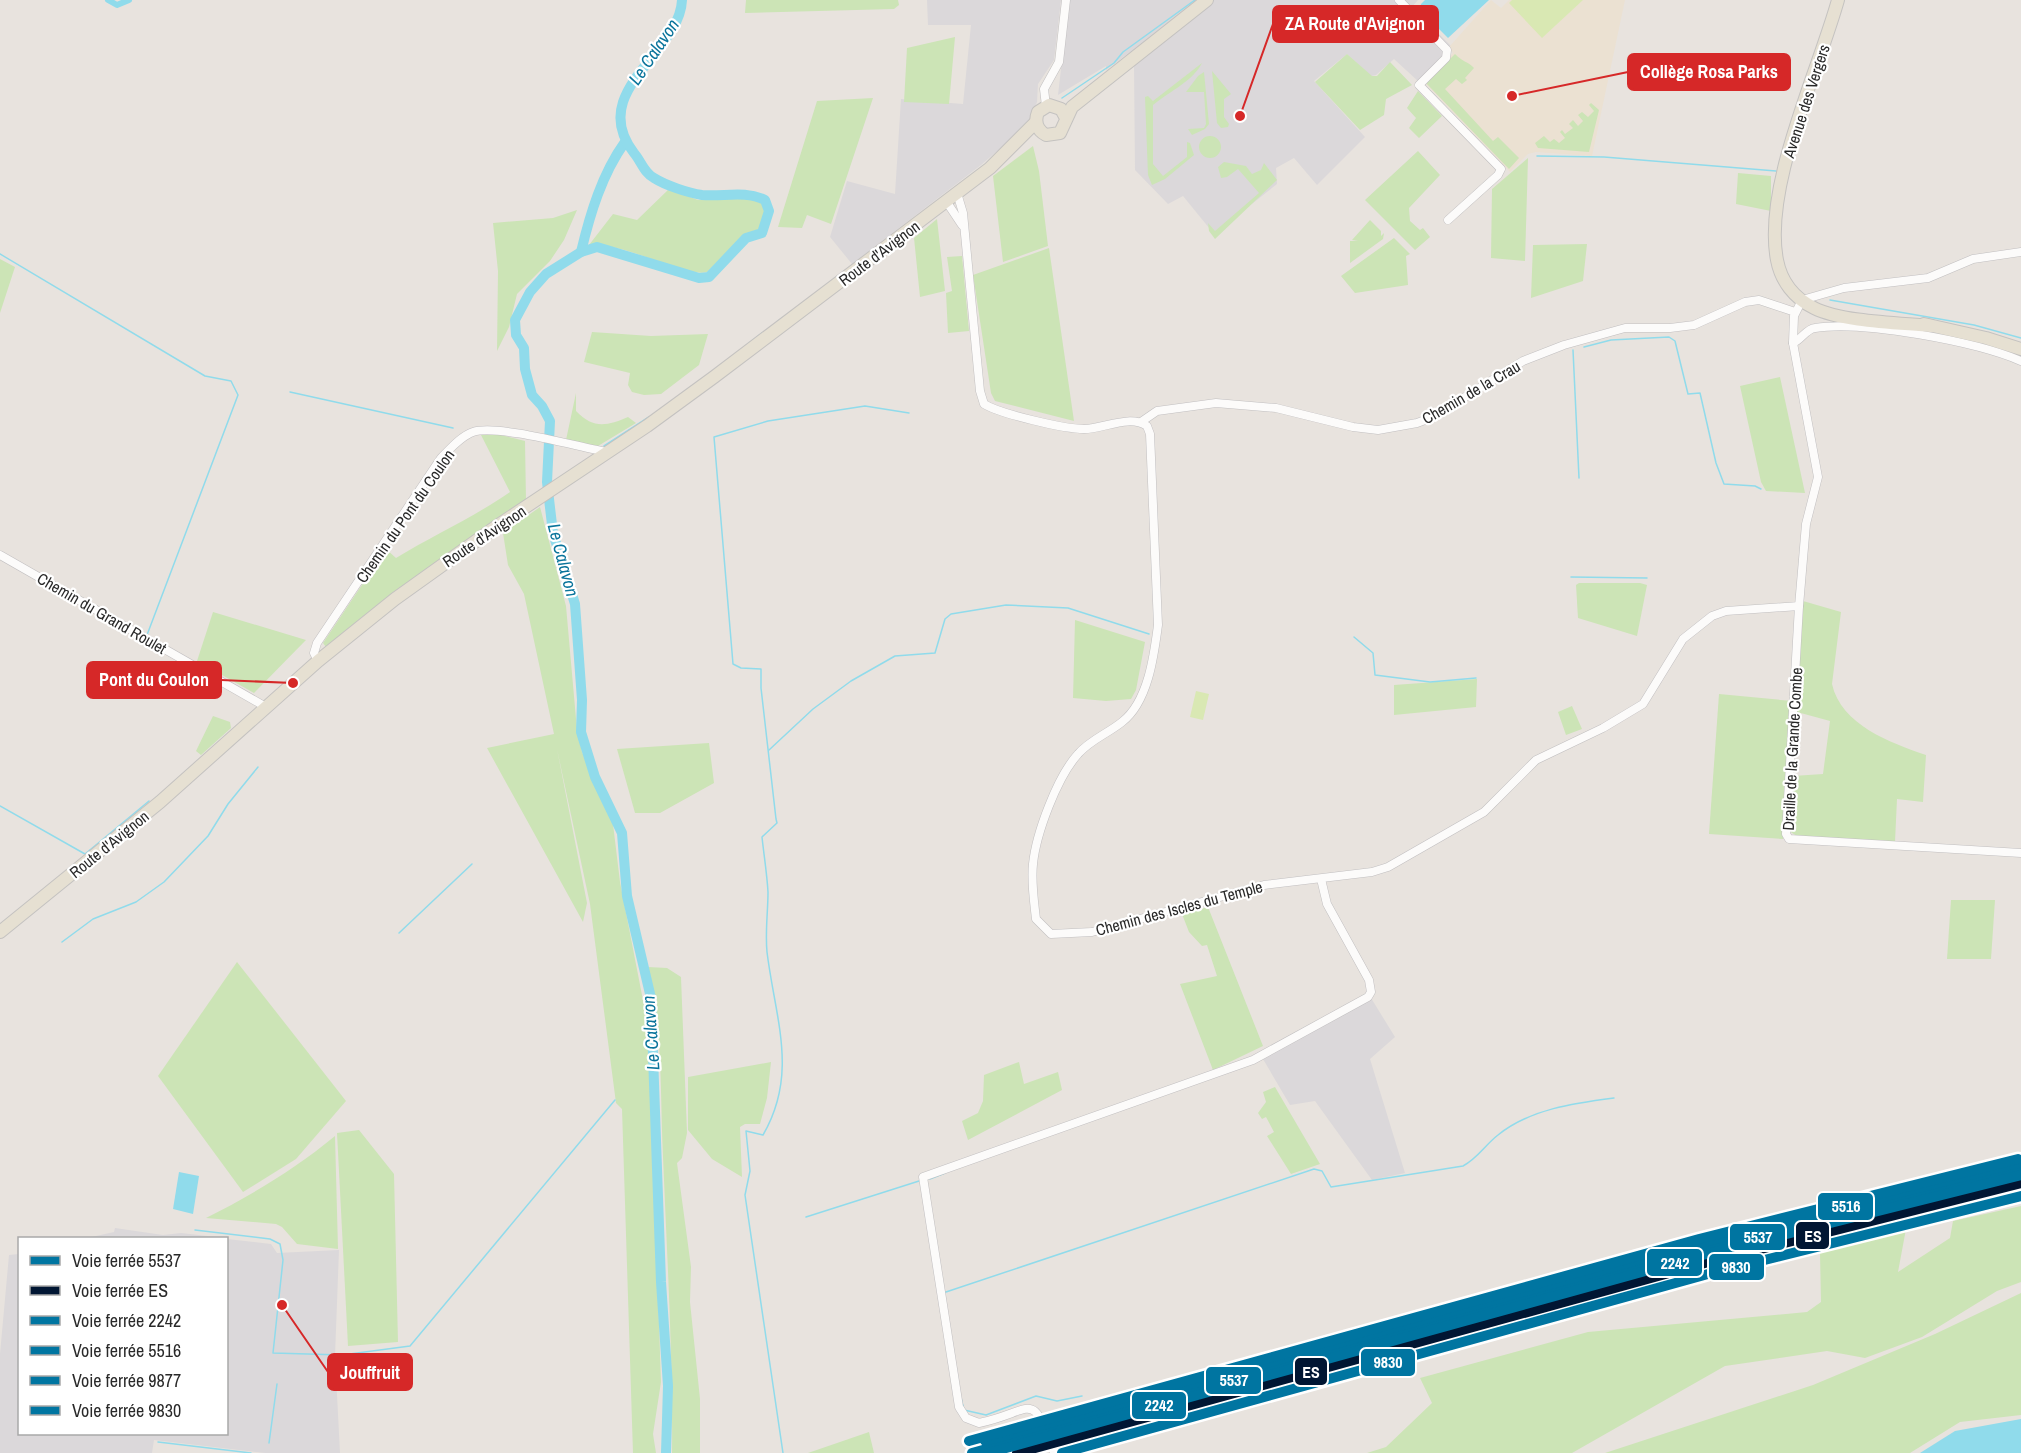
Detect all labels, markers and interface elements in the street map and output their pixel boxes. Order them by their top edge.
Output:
callout: ZA Route d'Avignon [1273,6,1438,42]
text: ZA Route d'Avignon [1285,11,1425,36]
water label: Le Calavon [622,14,685,90]
street label: Avenue des Vergers [1777,42,1835,161]
callout: Collège Rosa Parks [1628,54,1790,90]
text: Collège Rosa Parks [1640,59,1778,84]
street label: Route d'Avignon [834,215,924,291]
street label: Chemin de la Crau [1418,355,1524,429]
street label: Chemin du Pont du Coulon [351,445,459,587]
street label: Route d'Avignon [438,500,530,572]
water label: Le Calavon [542,521,585,599]
street label: Chemin du Grand Roulet [33,567,171,659]
callout: Pont du Coulon [87,662,221,698]
text: Pont du Coulon [99,667,209,692]
street label: Draille de la Grande Combe [1777,667,1807,831]
street label: Route d'Avignon [65,805,153,883]
street label: Chemin des Iscles du Temple [1093,875,1265,941]
water label: Le Calavon [635,995,666,1071]
line badge: 5516 [1817,1192,1874,1221]
text: 5516 [1831,1195,1861,1217]
line badge: ES [1795,1221,1830,1250]
line badge: 5537 [1729,1223,1786,1251]
text: ES [1804,1225,1822,1247]
text: 5537 [1743,1226,1773,1248]
legend [18,1237,228,1435]
text: Voie ferrée 5537 [72,1248,181,1273]
line badge: 2242 [1646,1248,1703,1277]
text: 2242 [1660,1252,1690,1274]
line badge: 9830 [1708,1253,1765,1281]
text: 9830 [1721,1256,1751,1278]
text: Voie ferrée ES [72,1278,168,1303]
text: Voie ferrée 2242 [72,1308,181,1333]
text: Voie ferrée 5516 [72,1338,181,1363]
line badge: 9830 [1360,1348,1416,1377]
text: 9830 [1373,1351,1403,1373]
callout: Jouffruit [328,1354,412,1390]
line badge: ES [1294,1357,1328,1386]
text: Jouffruit [340,1360,400,1385]
text: ES [1302,1361,1320,1383]
line badge: 5537 [1205,1366,1262,1395]
text: Voie ferrée 9877 [72,1368,181,1393]
text: 5537 [1219,1369,1249,1391]
line badge: 2242 [1131,1391,1187,1420]
text: 2242 [1144,1394,1174,1416]
text: Voie ferrée 9830 [72,1398,181,1423]

